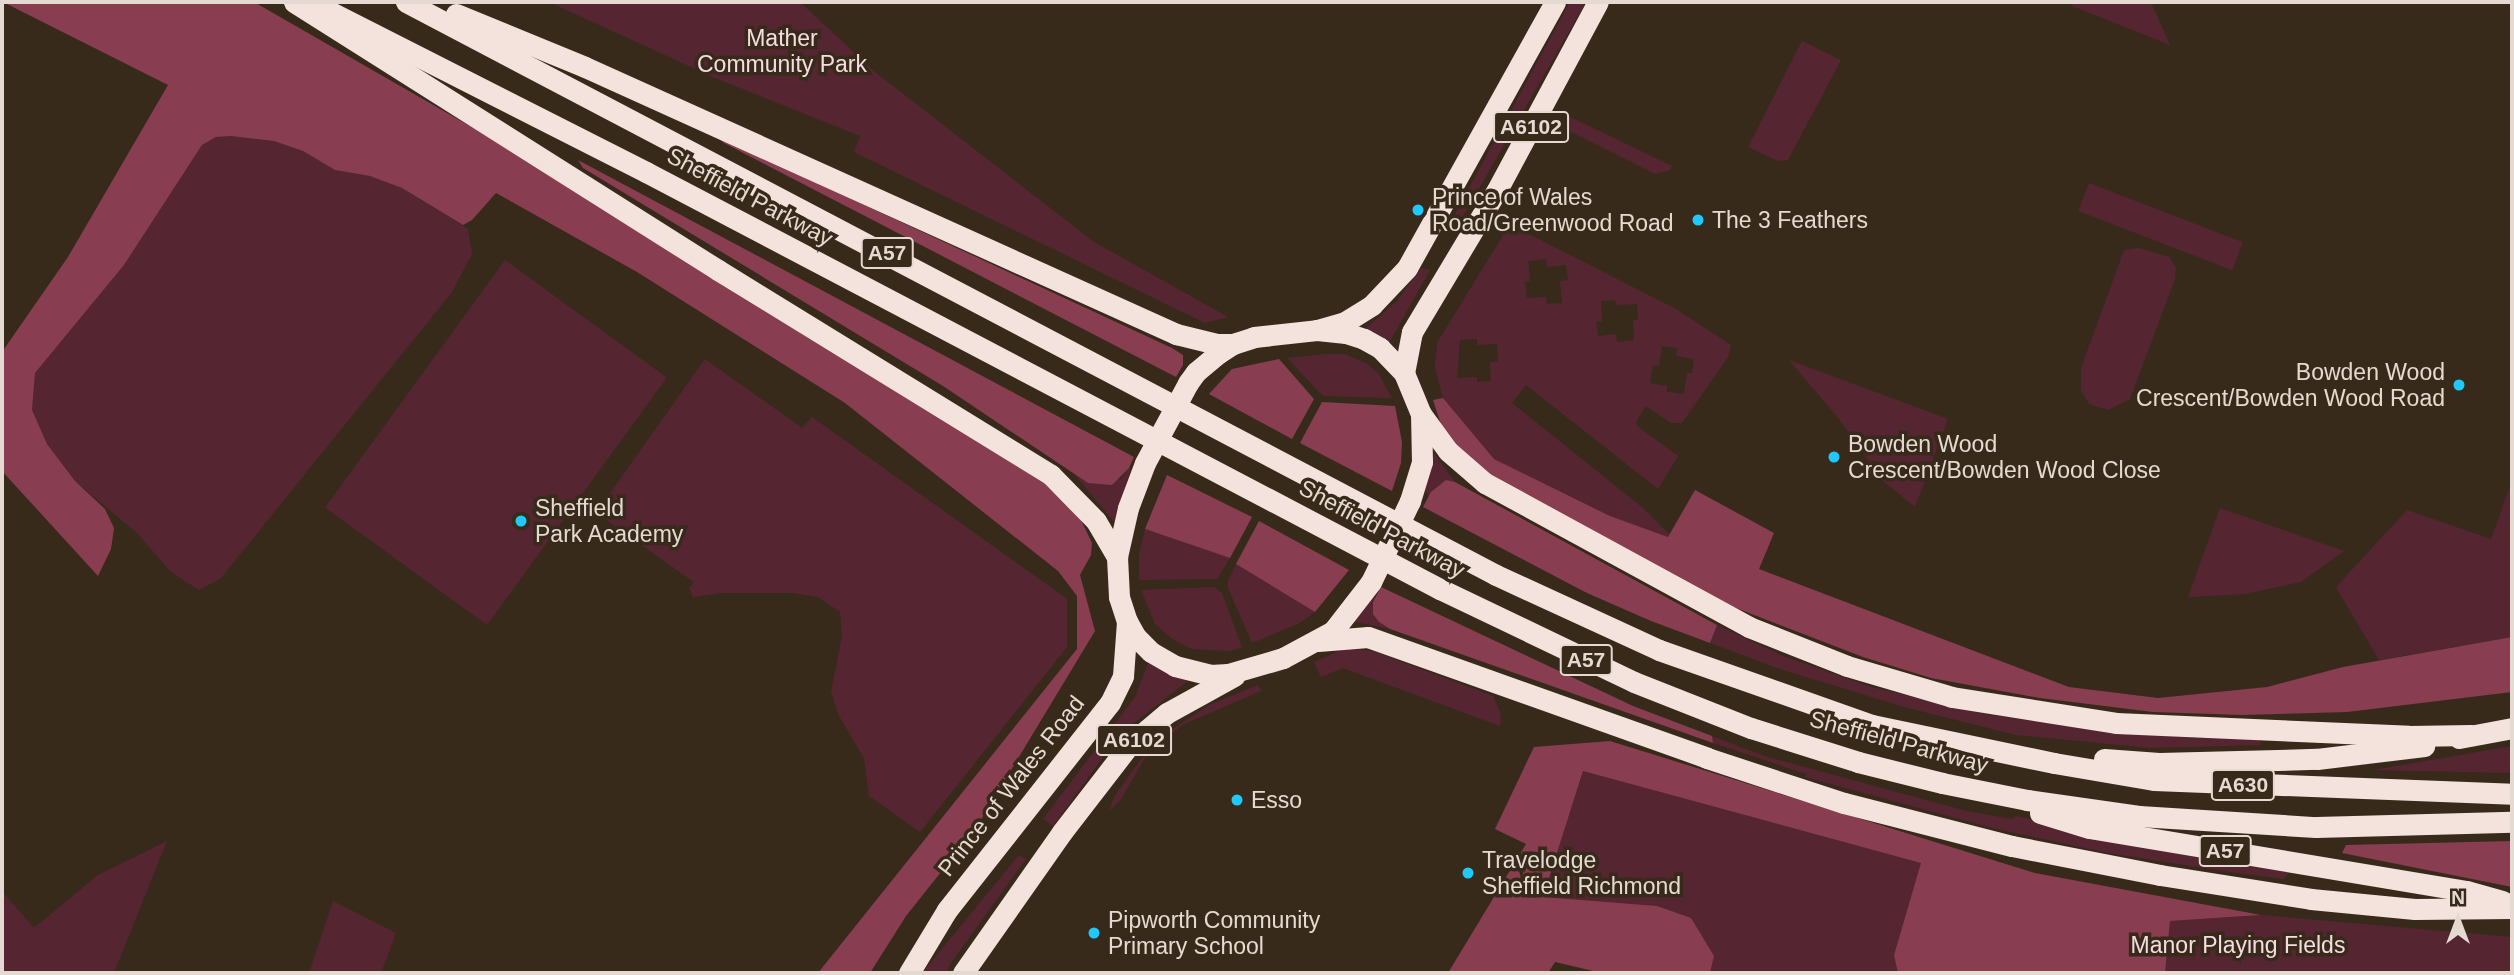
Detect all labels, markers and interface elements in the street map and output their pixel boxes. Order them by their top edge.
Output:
park label: Mather Community Park [697,24,867,78]
road number: A6102 [1492,110,1570,144]
street label: Sheffield Parkway [662,142,838,252]
place label: Prince of Wales Road/Greenwood Road [1432,183,1674,237]
marker: Prince of Wales Road/Greenwood Road [1410,202,1426,218]
place label: The 3 Feathers [1712,206,1868,234]
marker: The 3 Feathers [1690,212,1706,228]
road number: A57 [859,236,915,270]
place label: Bowden Wood Crescent/Bowden Wood Road [2136,358,2445,412]
marker: Bowden Wood Crescent/Bowden Wood Road [2451,377,2467,393]
place label: Bowden Wood Crescent/Bowden Wood Close [1848,430,2161,484]
marker: Bowden Wood Crescent/Bowden Wood Close [1826,449,1842,465]
street label: Sheffield Parkway [1294,474,1470,584]
place label: Sheffield Park Academy [535,494,685,548]
marker: Sheffield Park Academy [513,513,529,529]
road number: A57 [1558,642,1614,678]
street label: Prince of Wales Road [932,690,1090,882]
street label: Sheffield Parkway [1807,705,1991,779]
road number: A6102 [1096,722,1172,758]
road number: A630 [2210,768,2276,802]
place label: Esso [1251,786,1302,814]
marker: Esso [1229,792,1245,808]
road number: A57 [2197,834,2253,868]
place label: Travelodge Sheffield Richmond [1482,846,1681,900]
marker: Travelodge Sheffield Richmond [1460,865,1476,881]
north arrow [2423,884,2493,954]
text: N [2451,887,2465,908]
place label: Pipworth Community Primary School [1108,906,1320,960]
marker: Pipworth Community Primary School [1086,925,1102,941]
park label: Manor Playing Fields [2131,931,2345,959]

